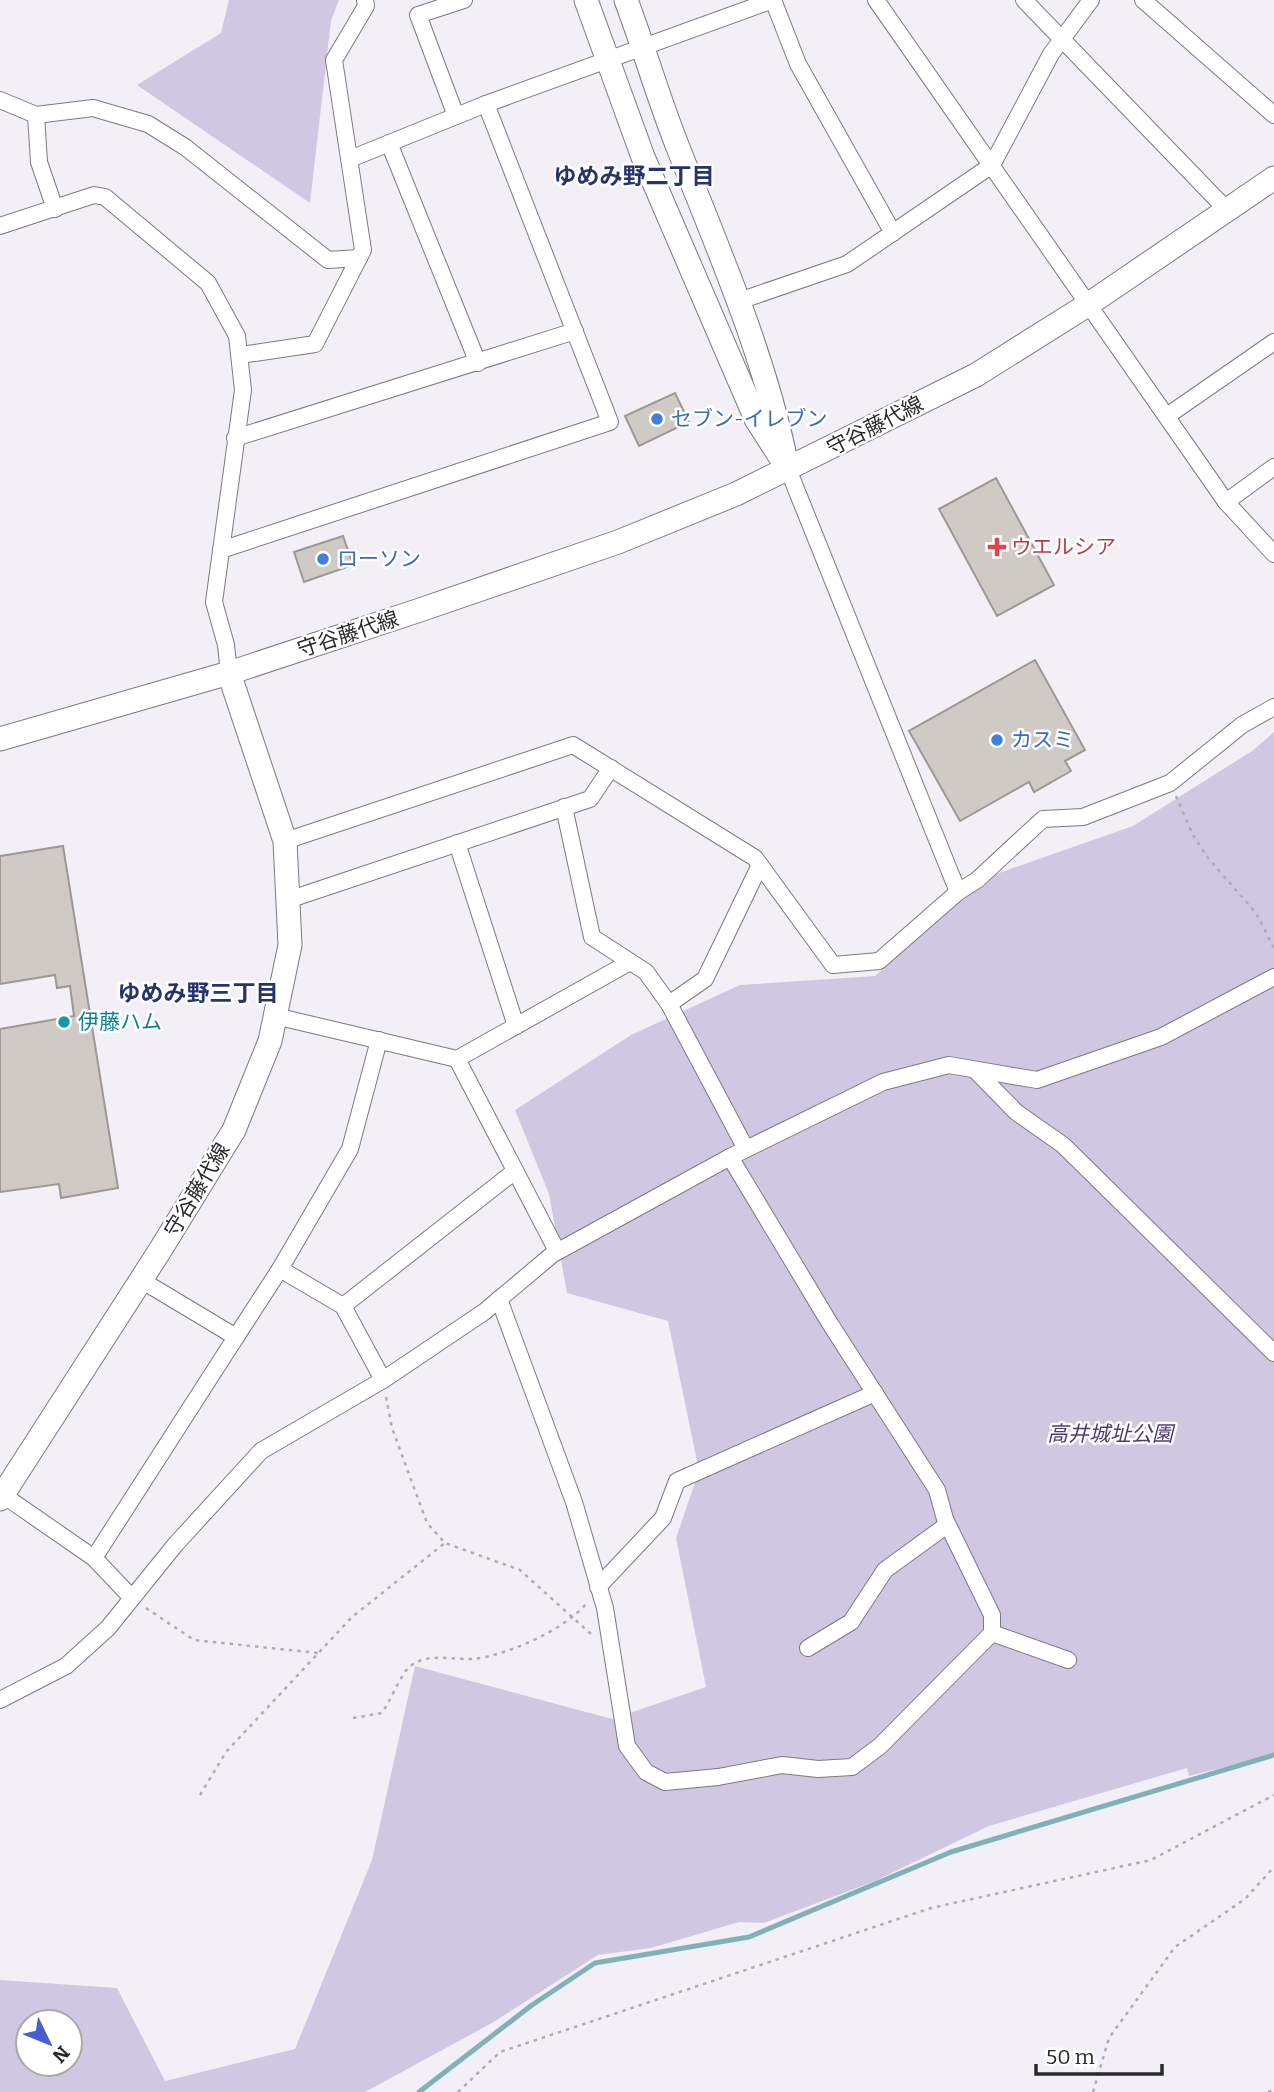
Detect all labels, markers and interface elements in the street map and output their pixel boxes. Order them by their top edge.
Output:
district label: ゆめみ野二丁目 [554,162,715,190]
street label: 守谷藤代線 [822,391,928,461]
place label: セブン-イレブン [671,406,828,432]
marker: セブン-イレブン [649,411,665,427]
place label: ウエルシア [1011,534,1116,560]
marker: ウエルシア [989,539,1005,555]
place label: ローソン [337,546,421,572]
marker: ローソン [315,551,331,567]
street label: 守谷藤代線 [294,605,402,663]
place label: カスミ [1011,727,1074,753]
marker: カスミ [989,732,1005,748]
district label: ゆめみ野三丁目 [118,979,279,1007]
place label: 伊藤ハム [78,1009,162,1035]
marker: 伊藤ハム [56,1014,72,1030]
street label: 守谷藤代線 [159,1138,235,1242]
park label: 高井城址公園 [1047,1421,1176,1447]
north arrow [14,2008,84,2078]
scale bar [1036,2032,1162,2076]
text: N [47,2041,74,2068]
text: 50 m [1046,2044,1095,2070]

